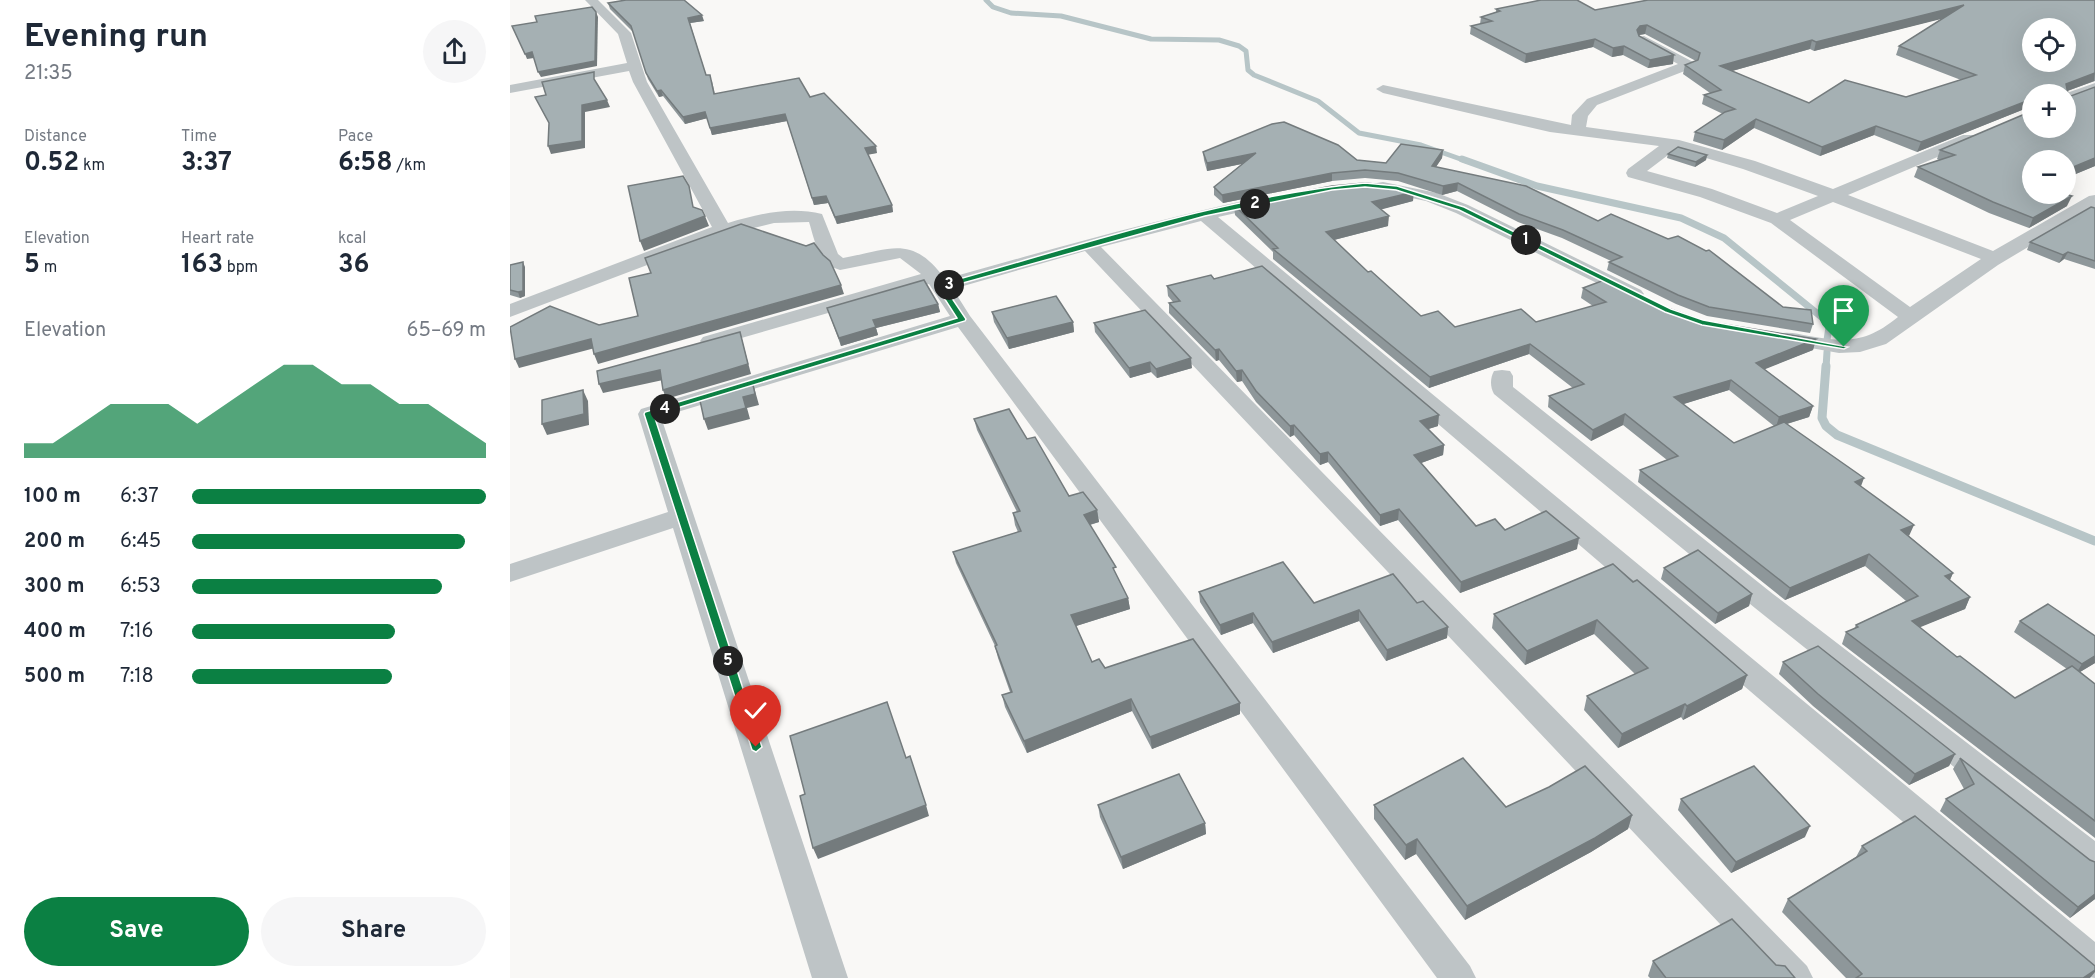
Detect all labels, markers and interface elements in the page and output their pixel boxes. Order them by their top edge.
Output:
text: Evening run [24,17,208,59]
map controls [2022,18,2076,204]
button: locate [2022,18,2076,72]
button: share [423,20,486,83]
text: 21:35 [24,61,73,87]
button: + [2022,84,2076,138]
text: Distance [24,127,87,147]
text: Time [181,127,217,147]
text: Pace [338,127,373,147]
text: 0.52 [24,147,79,180]
text: 3:37 [181,147,232,180]
text: 6:58 [338,147,393,180]
button: − [2022,150,2076,204]
text: km [79,156,105,176]
text: /km [393,156,426,176]
pin: 2 [1240,189,1270,219]
text: 2 [1250,194,1260,214]
pin: 1 [1511,225,1541,255]
text: Elevation [24,229,90,249]
text: Heart rate [181,229,254,249]
text: kcal [338,229,366,249]
text: 1 [1523,230,1529,250]
text: 5 [24,249,40,282]
text: 163 [181,249,223,282]
text: 36 [338,249,370,282]
text: m [40,258,57,278]
text: bpm [223,258,258,278]
pin: 3 [934,270,964,300]
text: 3 [944,275,954,295]
pin [1818,285,1869,347]
icon: arrive [1827,294,1860,327]
text: Elevation [24,318,106,344]
text: 65–69 m [407,318,486,344]
pin: 4 [650,394,680,424]
text: 4 [660,399,670,419]
text: 100 m [24,484,81,510]
text: 6:37 [120,484,159,510]
text: 200 m [24,529,85,555]
text: 6:45 [120,529,161,555]
text: 300 m [24,574,85,600]
text: 6:53 [120,574,161,600]
text: 400 m [24,619,86,645]
text: 7:16 [120,619,154,645]
pin: 5 [713,646,743,676]
text: 5 [723,651,733,671]
text: 500 m [24,664,85,690]
text: 7:18 [120,664,154,690]
pin [730,685,781,747]
icon: check [739,694,772,727]
button: Save [24,897,249,966]
button: Share [261,897,486,966]

